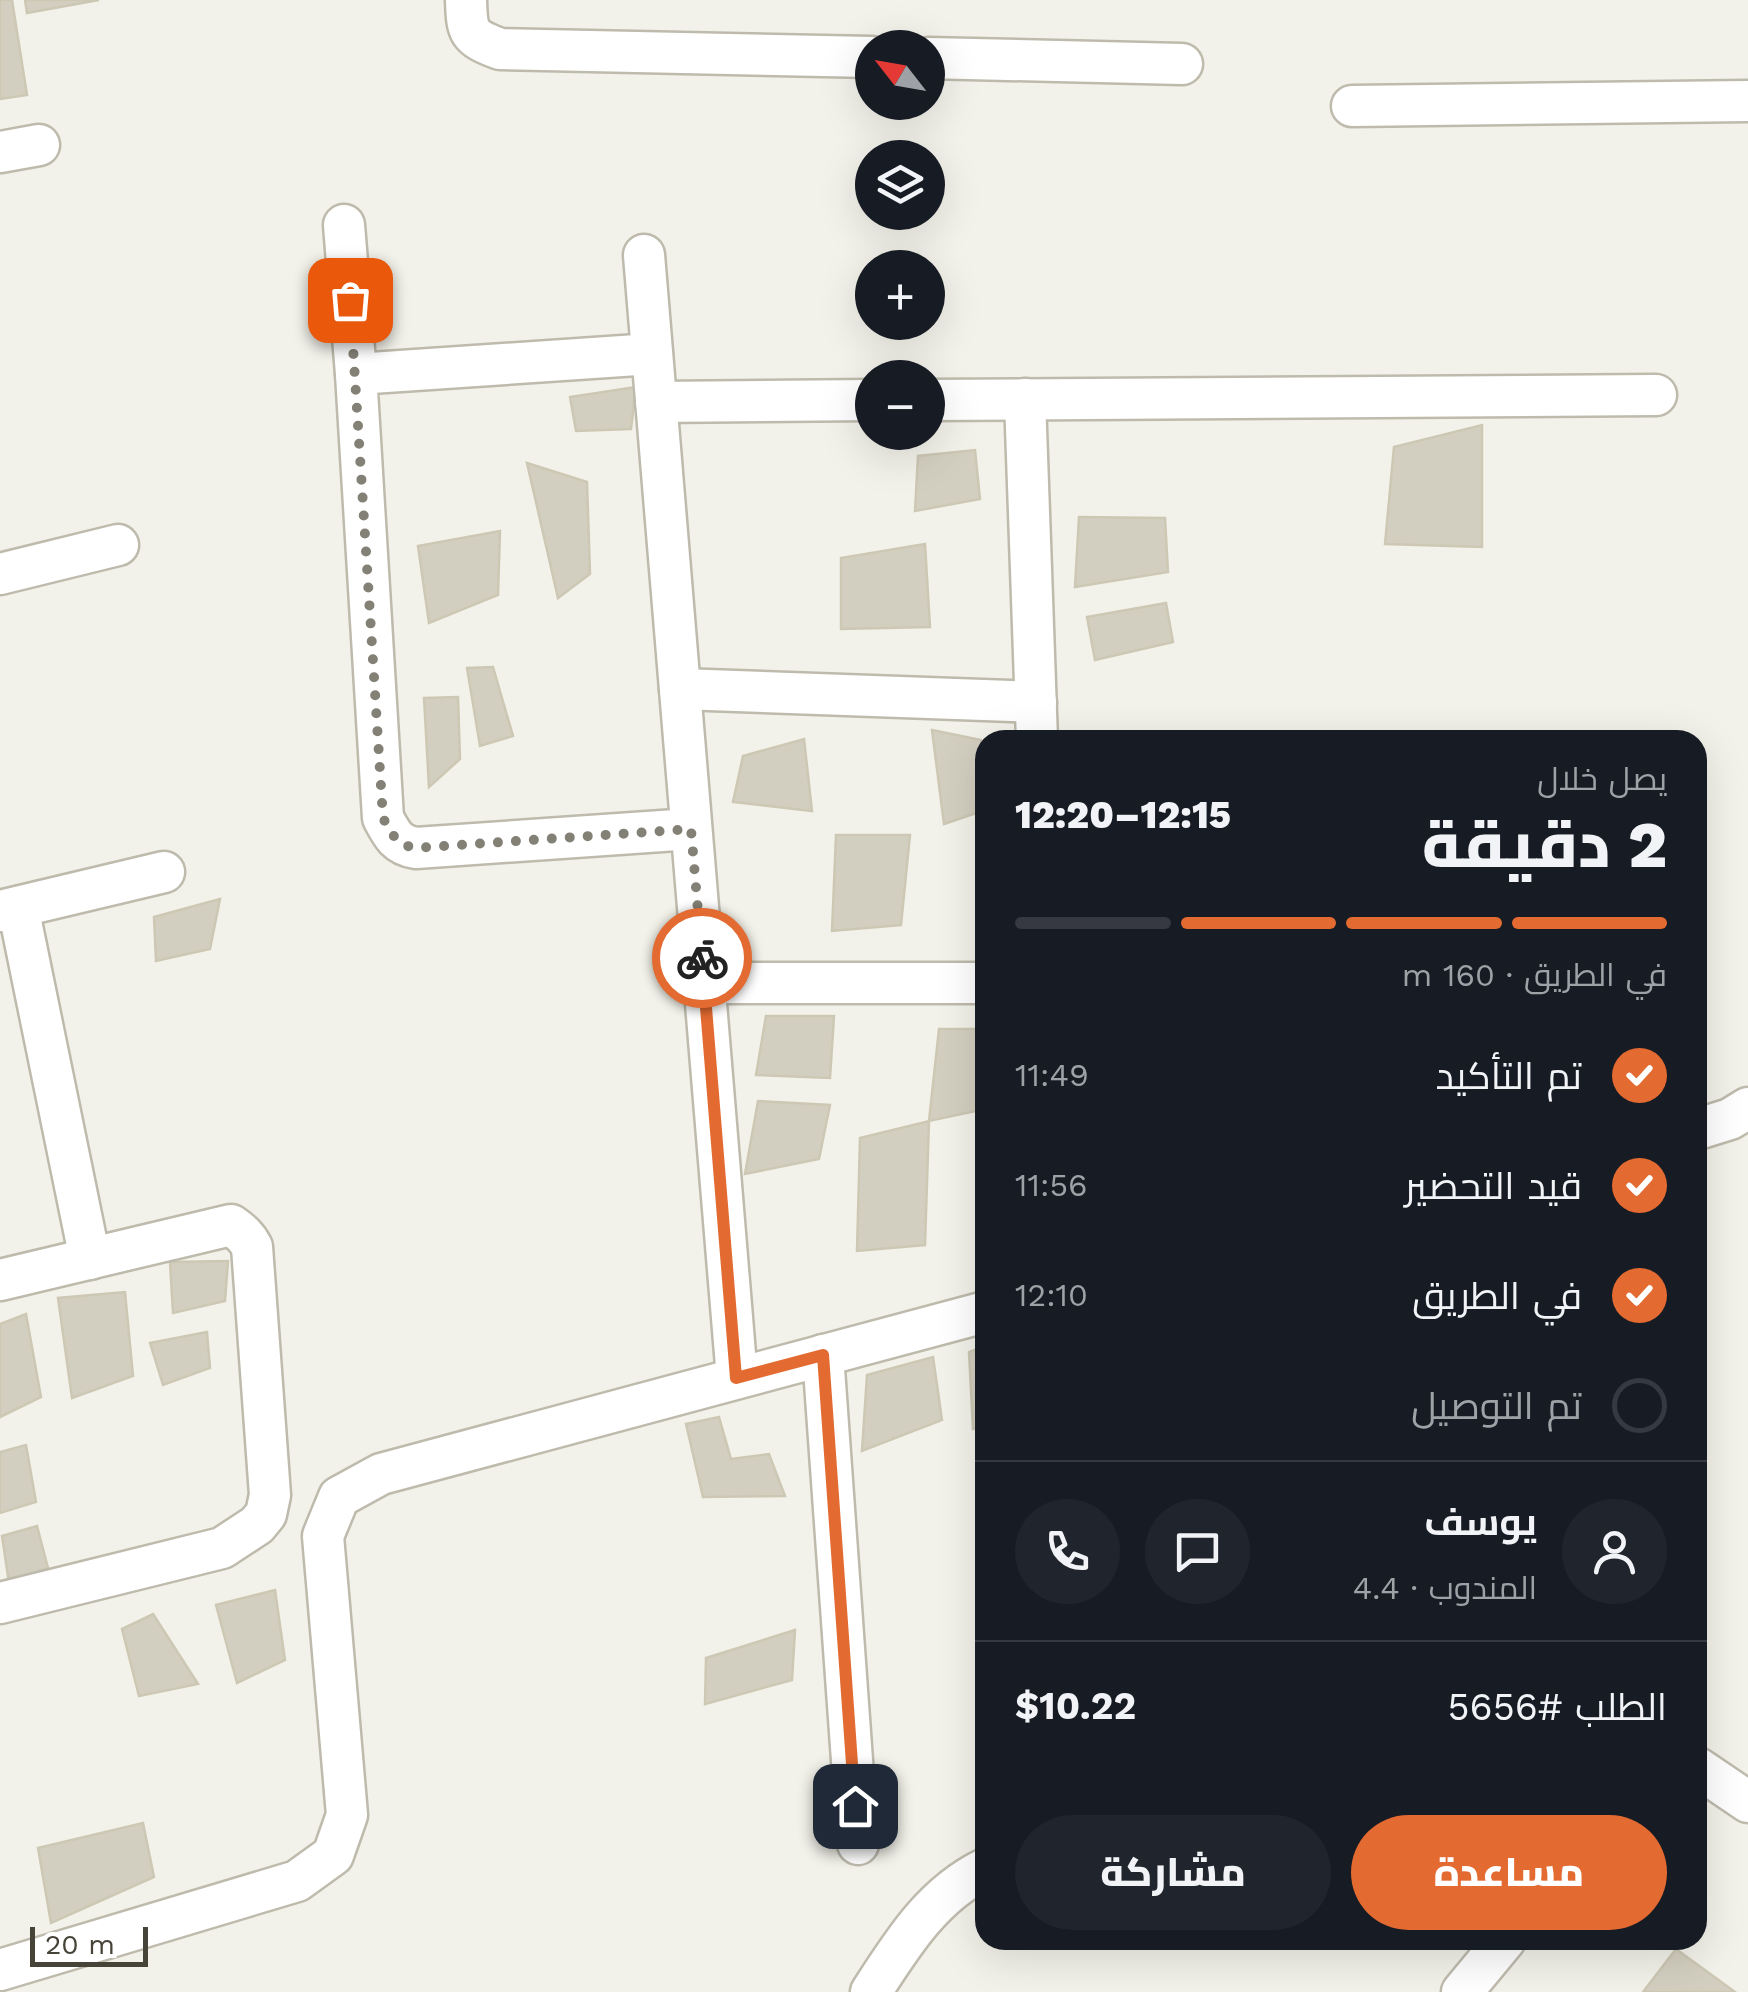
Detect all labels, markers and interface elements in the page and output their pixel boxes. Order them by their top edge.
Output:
north arrow [855,30,945,120]
map controls [855,30,945,450]
button: layers [855,140,945,230]
button: + [855,250,945,340]
pin [308,258,393,343]
icon: bag [323,273,378,328]
button: − [855,360,945,450]
text: يصل خلال [1537,760,1667,798]
text: 12:15–12:20 [1015,793,1231,837]
text: 2 دقيقة [1422,807,1667,883]
courier [652,908,752,1008]
icon: bike [675,931,730,986]
text: في الطريق · 160 m [1402,956,1667,994]
icon: check [1612,1048,1667,1103]
text: تم التأكيد [1436,1054,1582,1098]
text: 11:49 [1015,1056,1089,1094]
icon: check [1612,1158,1667,1213]
text: قيد التحضير [1405,1164,1582,1208]
text: 11:56 [1015,1166,1088,1204]
icon: check [1612,1268,1667,1323]
text: في الطريق [1412,1274,1582,1318]
text: 12:10 [1015,1276,1088,1314]
text: تم التوصيل [1411,1384,1582,1428]
button: phone [1015,1499,1120,1604]
button: chat [1145,1499,1250,1604]
button: person [1562,1499,1667,1604]
text: يوسف [1424,1500,1537,1544]
text: المندوب · 4.4 [1353,1569,1537,1607]
text: $10.22 [1015,1684,1136,1728]
text: الطلب #5656 [1447,1685,1667,1729]
pin [813,1764,898,1849]
icon: home [828,1779,883,1834]
button: مشاركة [1015,1815,1331,1930]
button: مساعدة [1351,1815,1667,1930]
scale bar [30,1922,148,1966]
text: 20 m [45,1928,115,1961]

